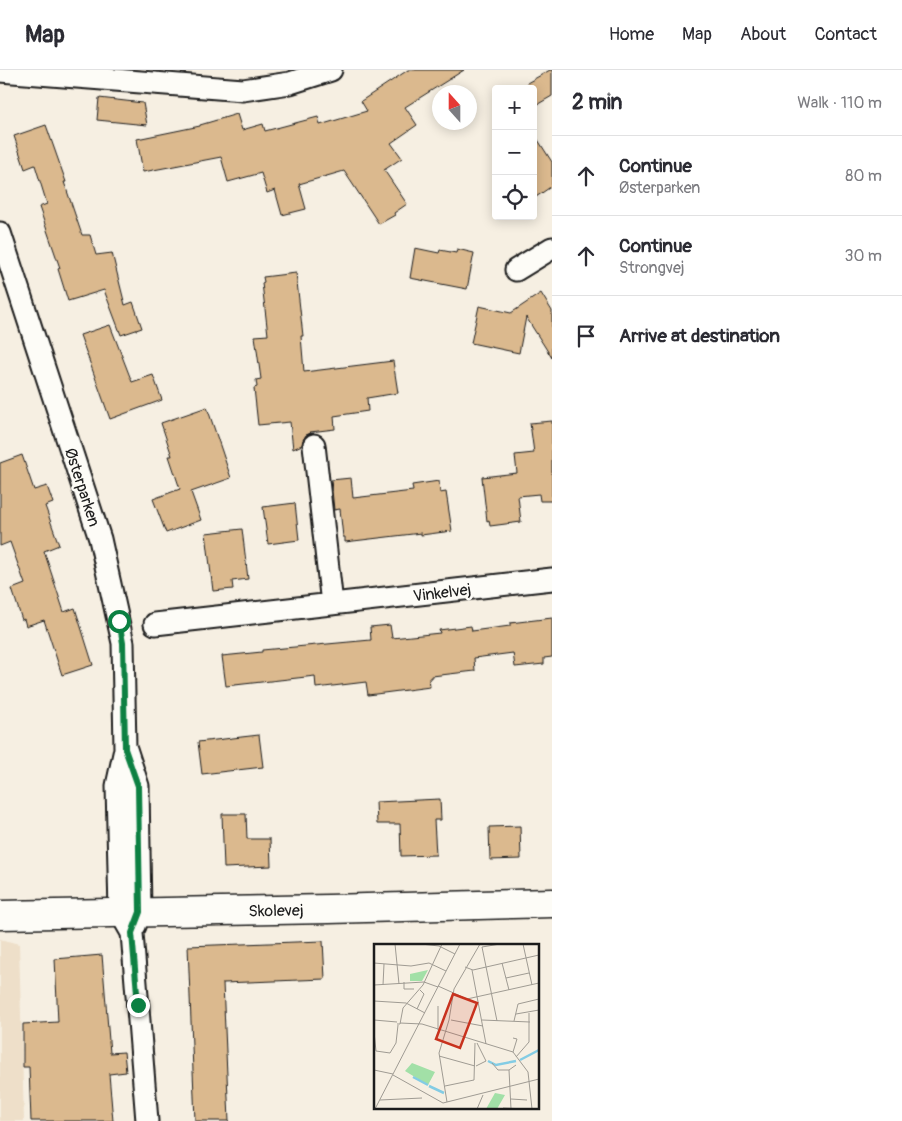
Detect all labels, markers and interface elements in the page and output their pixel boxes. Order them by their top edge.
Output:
text: Map [25,20,65,49]
text: Home [609,23,654,46]
text: Map [682,23,712,46]
text: About [740,23,786,46]
text: Contact [814,23,877,46]
north arrow [432,85,477,130]
map controls [492,85,537,220]
button: + [492,85,537,130]
text: 2 min [572,89,622,116]
text: Walk · 110 m [797,93,882,113]
button: − [492,130,537,175]
text: Continue [619,154,692,178]
icon: ahead [572,162,600,190]
text: 80 m [845,166,882,186]
button: locate [492,175,537,220]
text: Østerparken [619,178,700,198]
text: Continue [619,234,692,258]
icon: ahead [572,242,600,270]
text: 30 m [844,246,882,266]
text: Strongvej [619,258,684,278]
icon: arrive [572,322,600,350]
text: Arrive at destination [619,324,780,348]
street label: Østerparken [60,446,104,529]
street label: Vinkelvej [412,580,472,606]
route start [108,610,131,633]
street label: Skolevej [248,901,304,921]
inset map [374,944,540,1108]
route end [127,994,150,1017]

